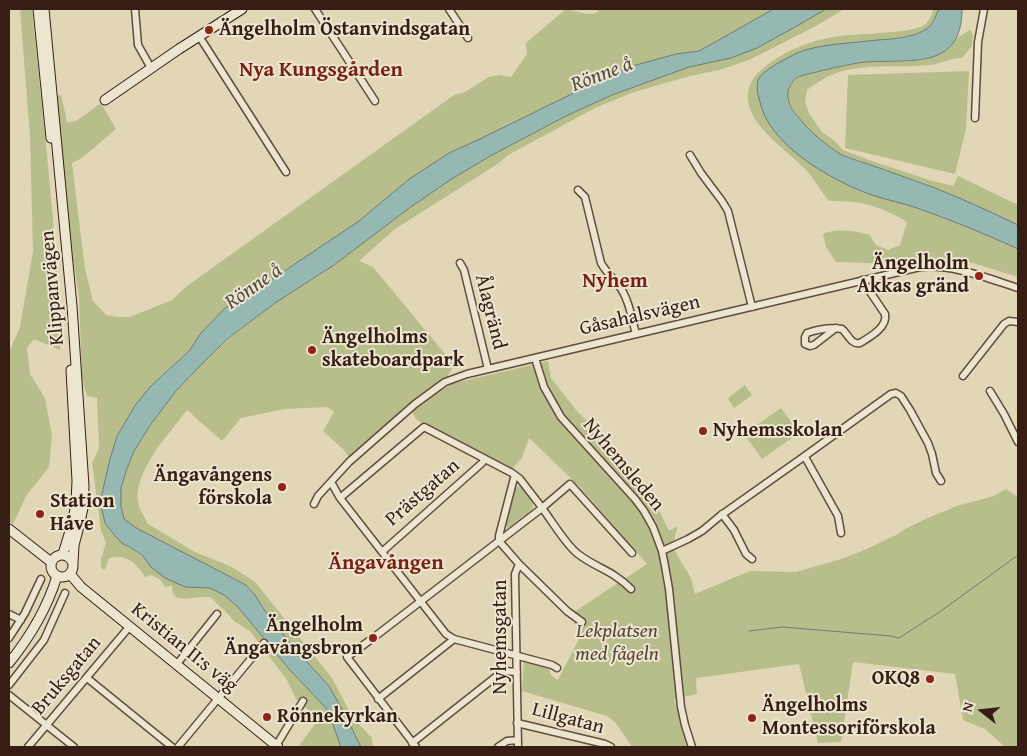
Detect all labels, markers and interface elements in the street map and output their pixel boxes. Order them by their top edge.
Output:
place label: Ängelholm Östanvindsgatan [219,18,470,42]
marker: Ängelholm Östanvindsgatan [203,24,215,36]
water label: Rönne å [568,52,636,98]
district label: Nya Kungsgården [239,58,403,84]
street label: Klippanvägen [36,230,70,346]
place label: Ängelholm Akkas gränd [857,252,969,299]
water label: Rönne å [221,258,287,316]
district label: Nyhem [582,269,648,295]
marker: Ängelholm Akkas gränd [973,270,985,282]
street label: Ålagränd [469,272,511,352]
street label: Gåsahalsvägen [577,290,703,342]
place label: Ängelholms skateboardpark [322,326,464,373]
marker: Ängelholms skateboardpark [306,344,318,356]
street label: Nyhemsleden [577,414,669,516]
place label: Nyhemsskolan [713,419,842,443]
marker: Nyhemsskolan [697,425,709,437]
street label: Prästgatan [381,454,465,532]
place label: Ängavångens förskola [154,464,272,511]
marker: Ängavångens förskola [276,481,288,493]
place label: Station Håve [50,490,115,537]
marker: Station Håve [34,508,46,520]
district label: Ängavången [328,551,444,577]
street label: Nyhemsgatan [489,579,513,695]
street label: Kristian II:s väg [126,598,242,698]
place label: Ängelholm Ängavångsbron [224,614,363,661]
park label: Lekplatsen med fågeln [575,620,659,667]
street label: Bruksgatan [27,632,107,720]
marker: Ängelholm Ängavångsbron [367,632,379,644]
place label: OKQ8 [872,667,920,691]
marker: OKQ8 [924,673,936,685]
north arrow [957,686,1007,736]
place label: Ängelholms Montessoriförskola [762,694,936,741]
street label: Lillgatan [529,698,607,740]
text: N [957,700,978,714]
place label: Rönnekyrkan [277,705,398,729]
marker: Rönnekyrkan [261,711,273,723]
marker: Ängelholms Montessoriförskola [746,712,758,724]

